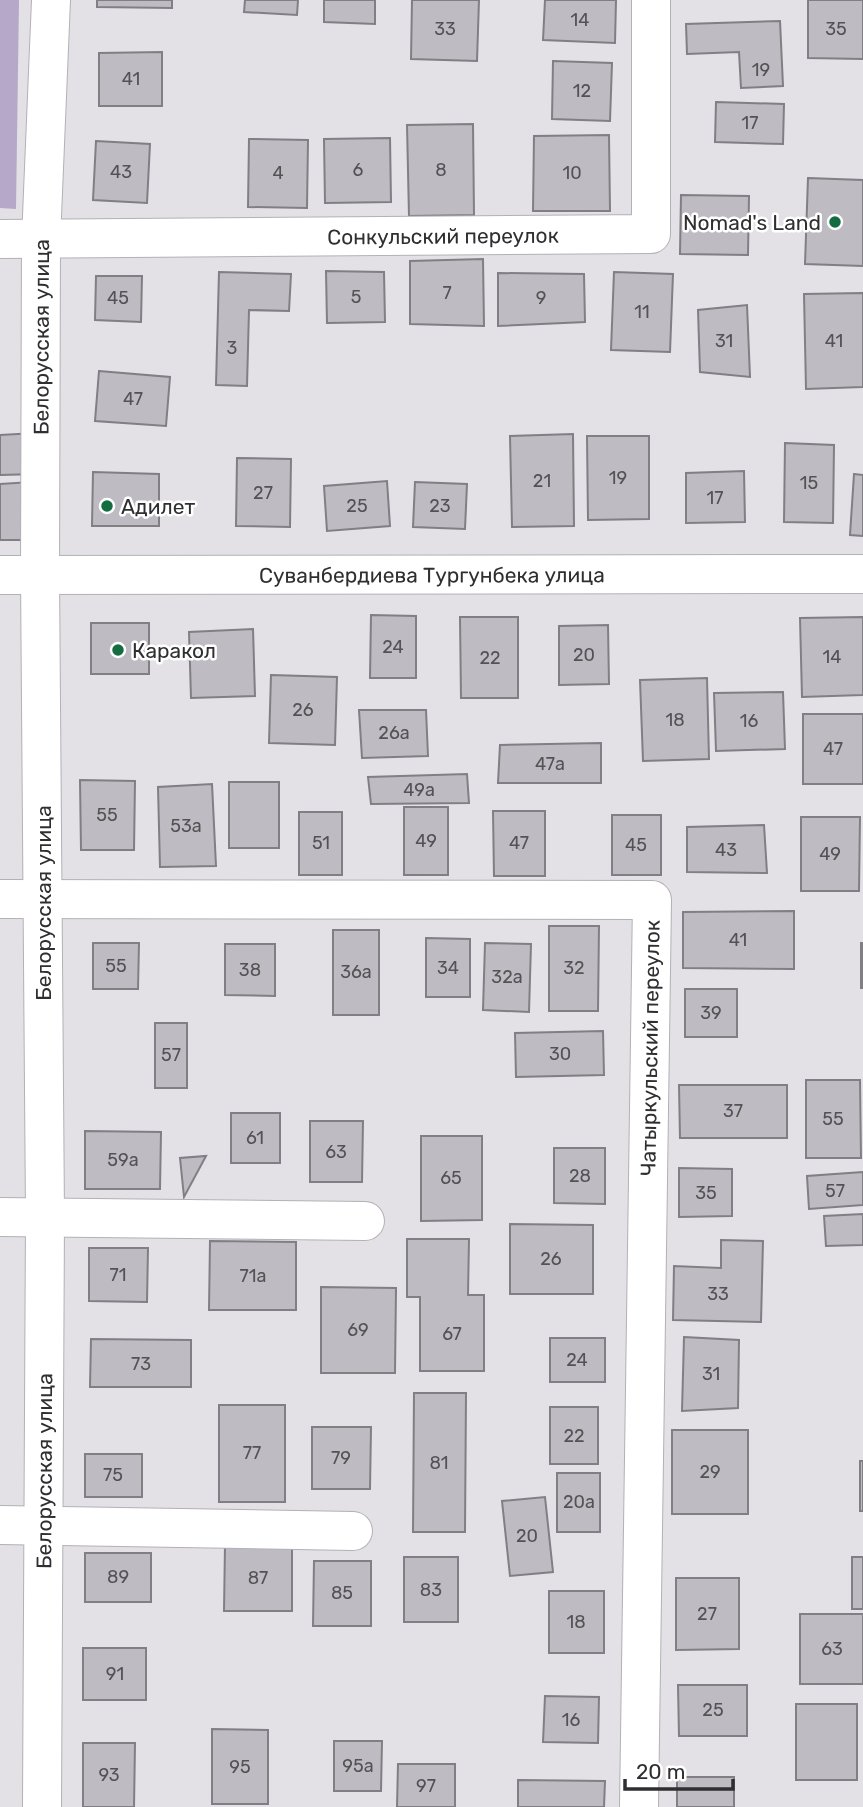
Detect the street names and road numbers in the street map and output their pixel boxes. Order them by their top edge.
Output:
street label: Сонкульский переулок [327,222,559,249]
street label: Белорусская улица [28,239,54,435]
street label: Суванбердиева Тургунбека улица [259,562,605,587]
street label: Белорусская улица [31,805,56,1001]
street label: Чатыркульский переулок [635,920,665,1176]
street label: Белорусская улица [31,1373,57,1569]

